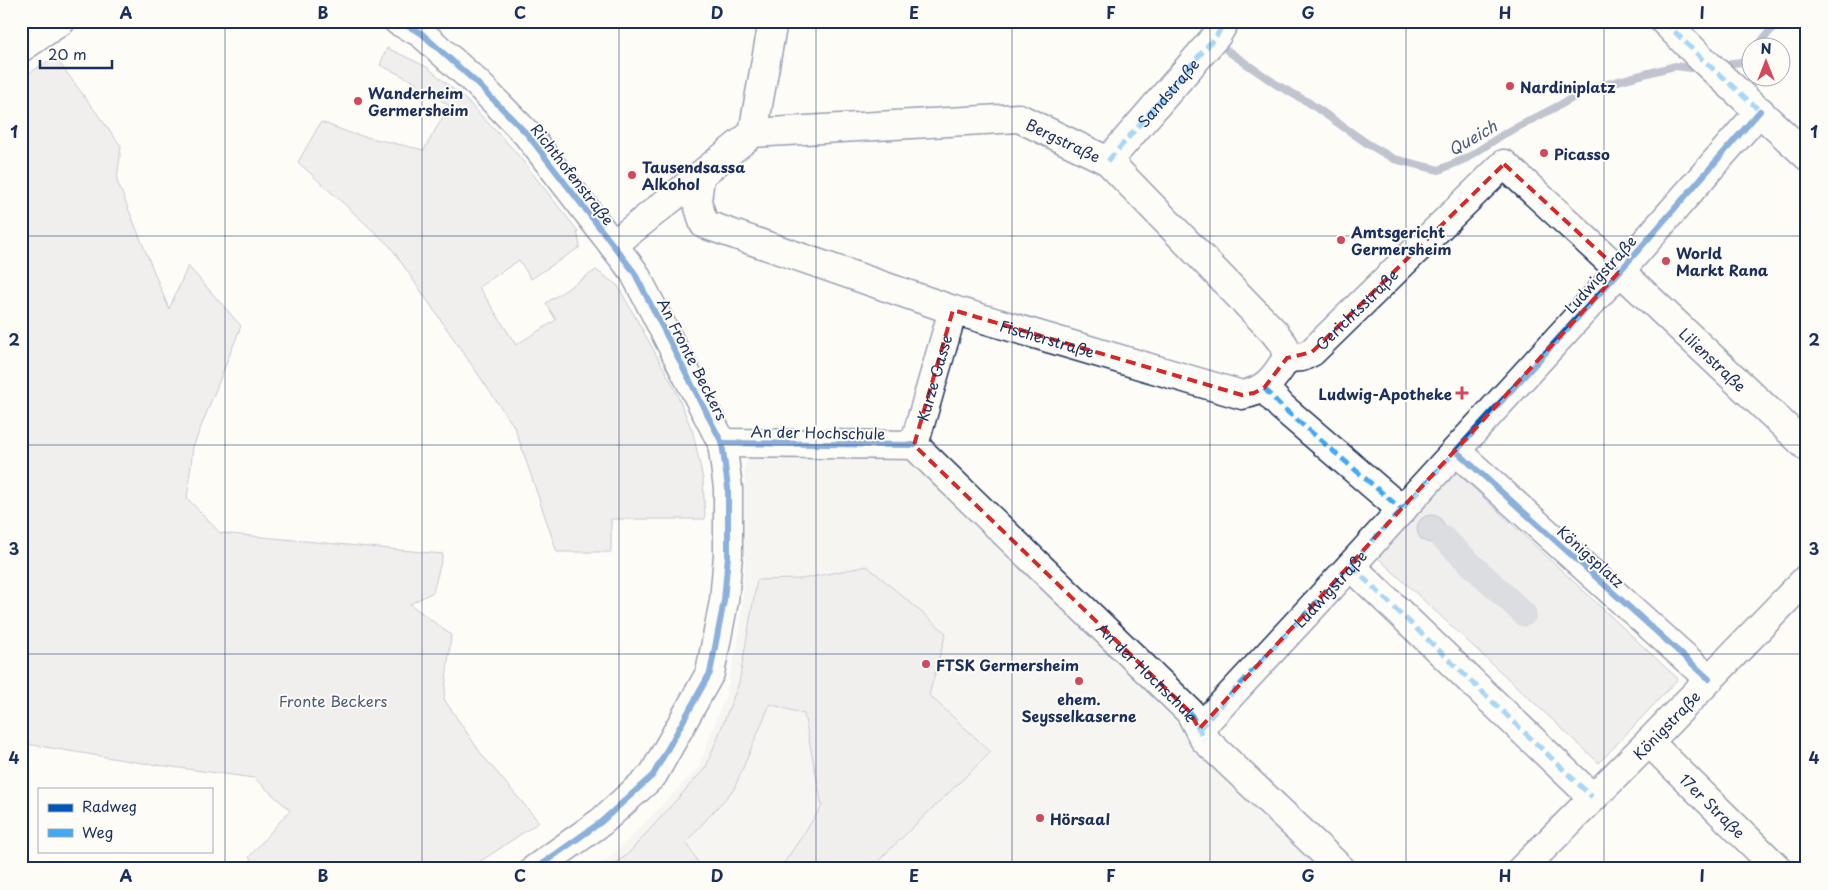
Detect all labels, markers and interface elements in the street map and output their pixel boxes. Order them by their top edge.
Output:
text: A [120,0,133,24]
text: B [318,0,329,24]
text: C [514,0,526,24]
text: D [711,0,723,24]
text: E [909,0,919,24]
text: F [1106,0,1116,24]
text: G [1301,0,1315,24]
text: H [1499,0,1511,24]
text: I [1699,0,1705,24]
scale bar [40,38,112,70]
north arrow [1740,38,1790,88]
text: N [1760,38,1772,59]
text: 20 m [48,42,87,65]
street label: Sandstraße [1131,53,1204,132]
place label: Nardiniplatz [1520,75,1616,98]
marker: Nardiniplatz [1504,80,1516,92]
place label: Wanderheim Germersheim [368,81,468,121]
marker: Wanderheim Germersheim [352,95,364,107]
street label: Bergstraße [1023,112,1105,167]
water label: Queich [1443,113,1501,161]
street label: Richthofenstraße [526,118,620,230]
text: 1 [10,119,18,143]
text: 1 [1810,119,1818,143]
place label: Picasso [1554,142,1610,165]
marker: Picasso [1538,147,1550,159]
place label: Tausendsassa Alkohol [642,155,745,195]
marker: Tausendsassa Alkohol [626,169,638,181]
place label: Amtsgericht Germersheim [1350,220,1451,260]
street label: Ludwigstraße [1559,230,1641,318]
marker: Amtsgericht Germersheim [1335,234,1347,246]
place label: World Markt Rana [1676,241,1769,281]
marker: World Markt Rana [1660,255,1672,267]
street label: Gerichtsstraße [1310,263,1403,355]
street label: An Fronte Beckers [652,294,734,424]
street label: Fischerstraße [997,313,1098,363]
street label: Lilienstraße [1675,322,1752,396]
text: 2 [8,327,20,351]
text: 2 [1808,327,1820,351]
street label: Kurze Gasse [910,332,957,424]
place label: Ludwig-Apotheke [1319,382,1452,405]
marker: Ludwig-Apotheke [1456,387,1468,399]
street label: An der Hochschule [750,419,886,445]
street label: Königsplatz [1552,520,1630,592]
text: 3 [9,536,19,560]
text: 3 [1809,536,1819,560]
street label: Ludwigstraße [1288,544,1371,632]
street label: An der Hochschule [1092,617,1205,726]
place label: FTSK Germersheim [936,653,1079,676]
marker: FTSK Germersheim [920,658,932,670]
marker: ehem. Seysselkaserne [1073,675,1085,687]
street label: Königstraße [1627,685,1705,764]
place label: ehem. Seysselkaserne [1022,687,1137,727]
park label: Fronte Beckers [279,689,387,712]
text: 4 [9,745,20,769]
text: 4 [1809,745,1820,769]
street label: 17er Straße [1675,768,1751,843]
legend [38,788,212,852]
text: Radweg [82,794,137,817]
place label: Hörsaal [1050,807,1110,830]
marker: Hörsaal [1034,812,1046,824]
text: Weg [82,820,113,843]
text: A [120,863,133,887]
text: B [318,863,329,887]
text: C [514,863,526,887]
text: D [711,863,723,887]
text: E [909,863,919,887]
text: F [1106,863,1116,887]
text: G [1301,863,1315,887]
text: H [1499,863,1511,887]
text: I [1699,863,1705,887]

